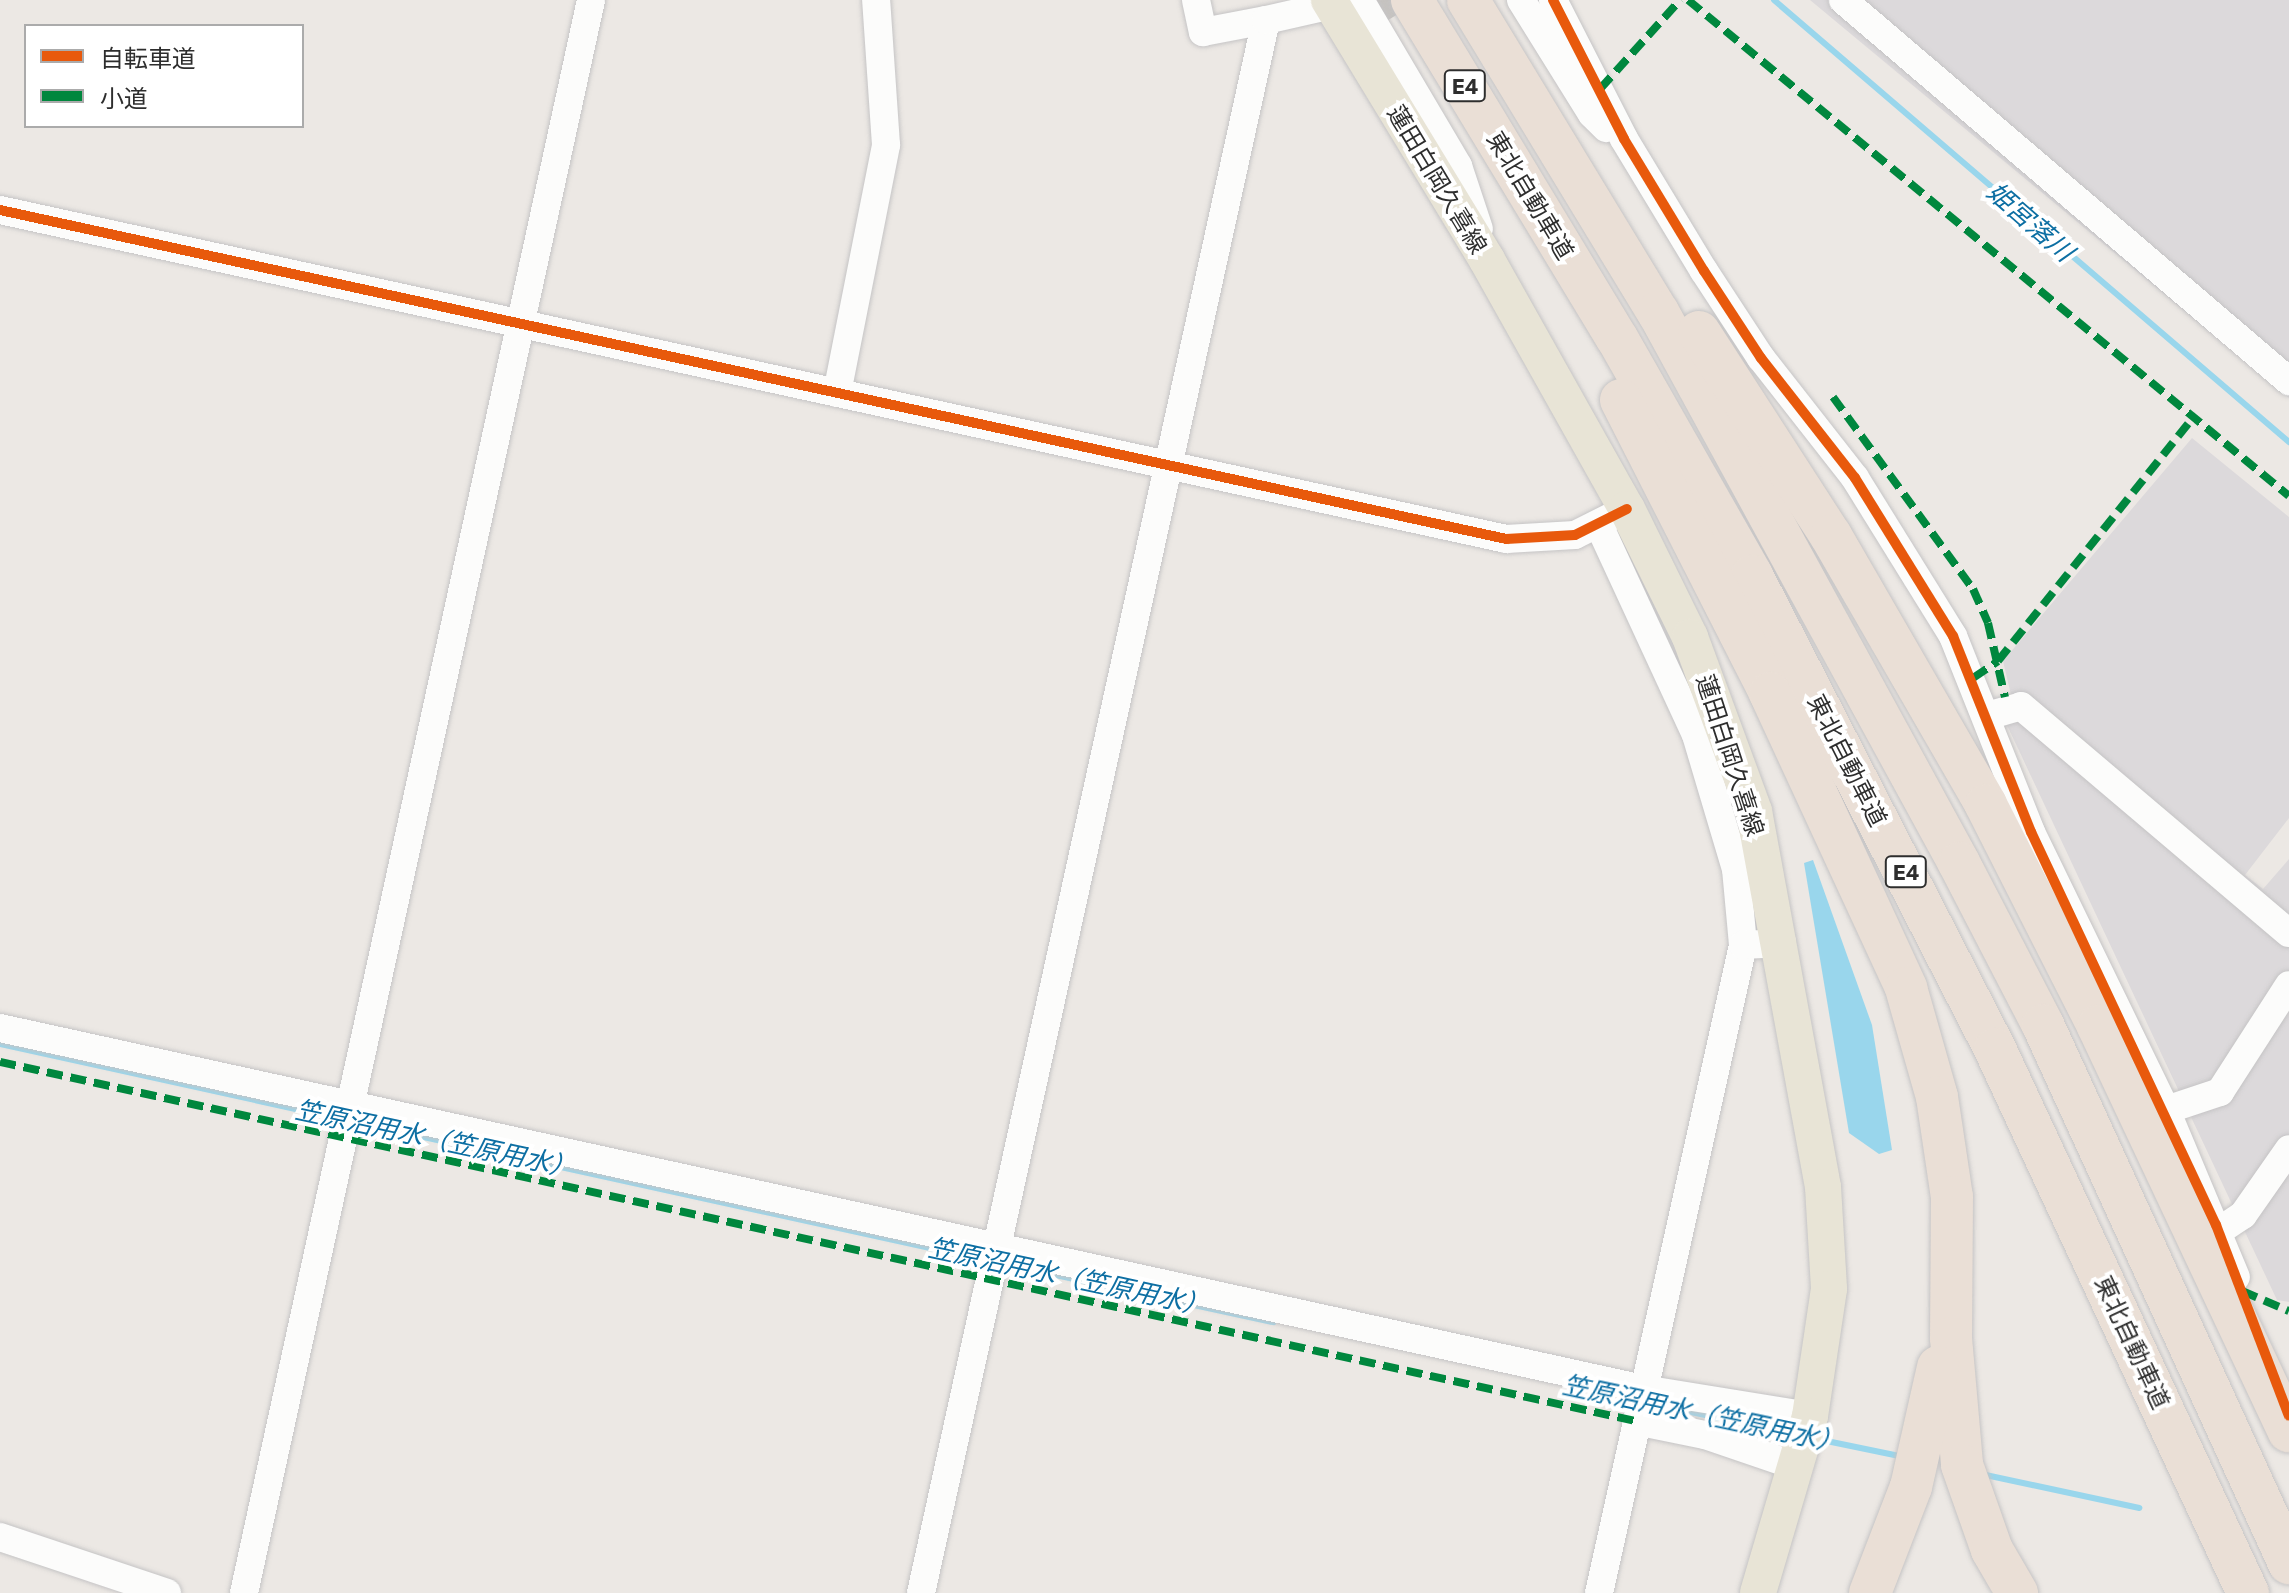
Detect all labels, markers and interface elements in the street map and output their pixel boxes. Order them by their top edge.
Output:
legend [24,24,304,128]
text: 自転車道 [100,43,196,72]
road number: E4 [1443,68,1487,104]
text: 小道 [100,83,148,112]
street label: 蓮田白岡久喜線 [1382,100,1494,258]
street label: 東北自動車道 [1482,126,1580,264]
water label: 姫宮落川 [1982,175,2080,267]
street label: 蓮田白岡久喜線 [1691,671,1771,839]
street label: 東北自動車道 [1802,689,1894,831]
road number: E4 [1884,854,1928,890]
water label: 笠原沼用水（笠原用水） [293,1093,579,1183]
water label: 笠原沼用水（笠原用水） [926,1231,1212,1321]
street label: 東北自動車道 [2090,1271,2176,1413]
water label: 笠原沼用水（笠原用水） [1560,1368,1846,1458]

